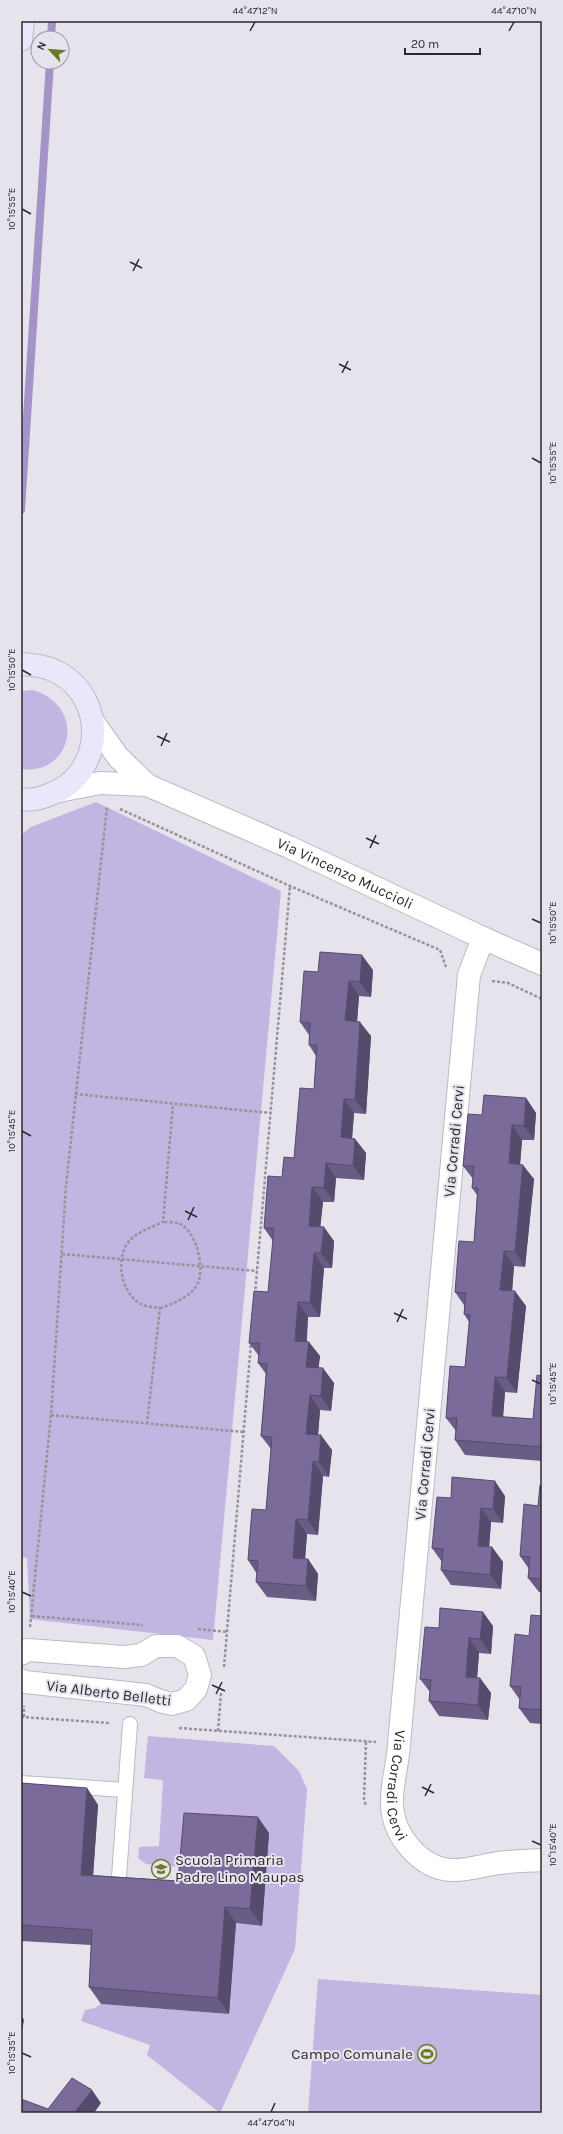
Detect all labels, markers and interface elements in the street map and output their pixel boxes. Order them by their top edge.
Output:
text: 44°47'12"N [232,5,278,17]
text: 44°47'10"N [491,5,537,17]
north arrow [30,30,70,70]
scale bar [405,30,480,56]
text: 20 m [411,37,439,51]
text: N [34,39,49,52]
text: 10°15'55"E [6,188,18,230]
text: 10°15'55"E [547,442,559,484]
text: 10°15'50"E [6,648,18,692]
street label: Via Vincenzo Muccioli [274,834,416,913]
text: 10°15'50"E [547,901,559,945]
street label: Via Corradi Cervi [440,1084,468,1198]
text: 10°15'45"E [6,1110,18,1152]
text: 10°15'45"E [547,1363,559,1405]
street label: Via Corradi Cervi [411,1407,439,1521]
text: 10°15'40"E [6,1570,18,1614]
street label: Via Alberto Belletti [45,1676,173,1710]
street label: Via Corradi Cervi [383,1729,411,1844]
text: 10°15'40"E [547,1823,559,1867]
place label: Scuola Primaria Padre Lino Maupas [175,1851,304,1886]
school or university icon: Scuola Primaria Padre Lino Maupas [150,1858,172,1880]
text: 10°15'35"E [6,2031,18,2075]
sports icon: Campo Comunale [416,2043,438,2065]
place label: Campo Comunale [291,2045,413,2063]
text: 44°47'04"N [247,2117,295,2129]

